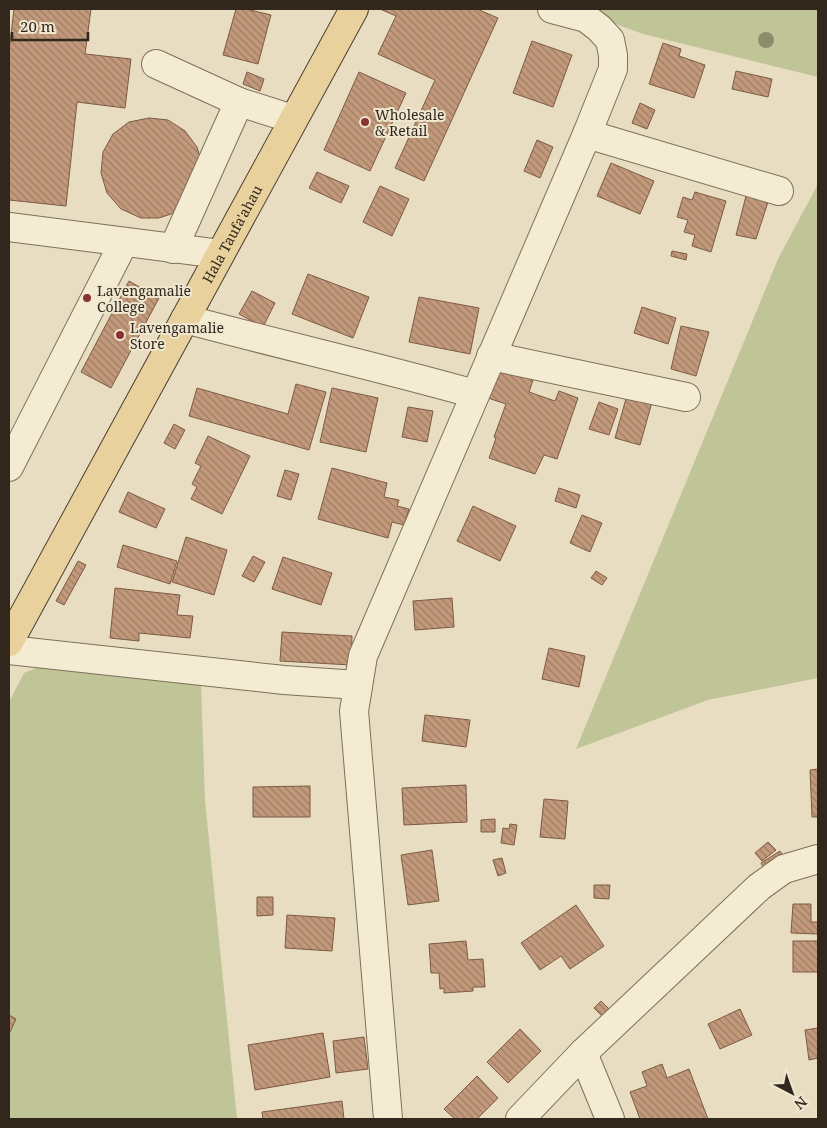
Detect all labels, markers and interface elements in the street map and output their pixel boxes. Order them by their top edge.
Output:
scale bar [12,10,89,42]
text: 20 m [20,16,55,36]
place label: Wholesale & Retail [375,105,444,140]
marker: Wholesale & Retail [359,116,371,128]
street label: Hala Taufa'ahau [197,181,266,286]
place label: Lavengamalie College [97,281,191,316]
marker: Lavengamalie College [81,292,93,304]
place label: Lavengamalie Store [130,318,224,353]
marker: Lavengamalie Store [114,329,126,341]
north arrow [767,1068,817,1118]
text: N [790,1092,811,1114]

